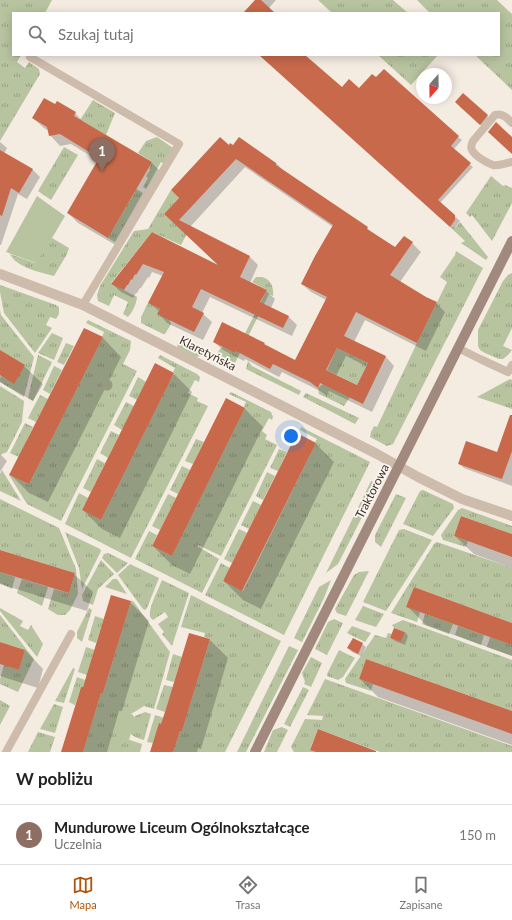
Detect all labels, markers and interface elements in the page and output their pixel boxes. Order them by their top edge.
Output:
search box [12,12,500,56]
icon: search [26,23,48,45]
text: Szukaj tutaj [58,25,134,43]
north arrow [416,68,452,104]
pin: 1 [89,138,115,171]
street label: Klaretyńska [177,332,239,374]
your location [281,426,301,446]
street label: Traktorowa [352,461,392,521]
text: W pobliżu [16,768,93,789]
text: Mundurowe Liceum Ogólnokształcące [54,818,310,836]
text: 1 [25,827,33,843]
text: 150 m [459,827,496,843]
text: Uczelnia [54,836,102,852]
tab: Mapa [69,874,97,911]
tab: Trasa [236,874,260,911]
tab: Zapisane [399,874,442,911]

